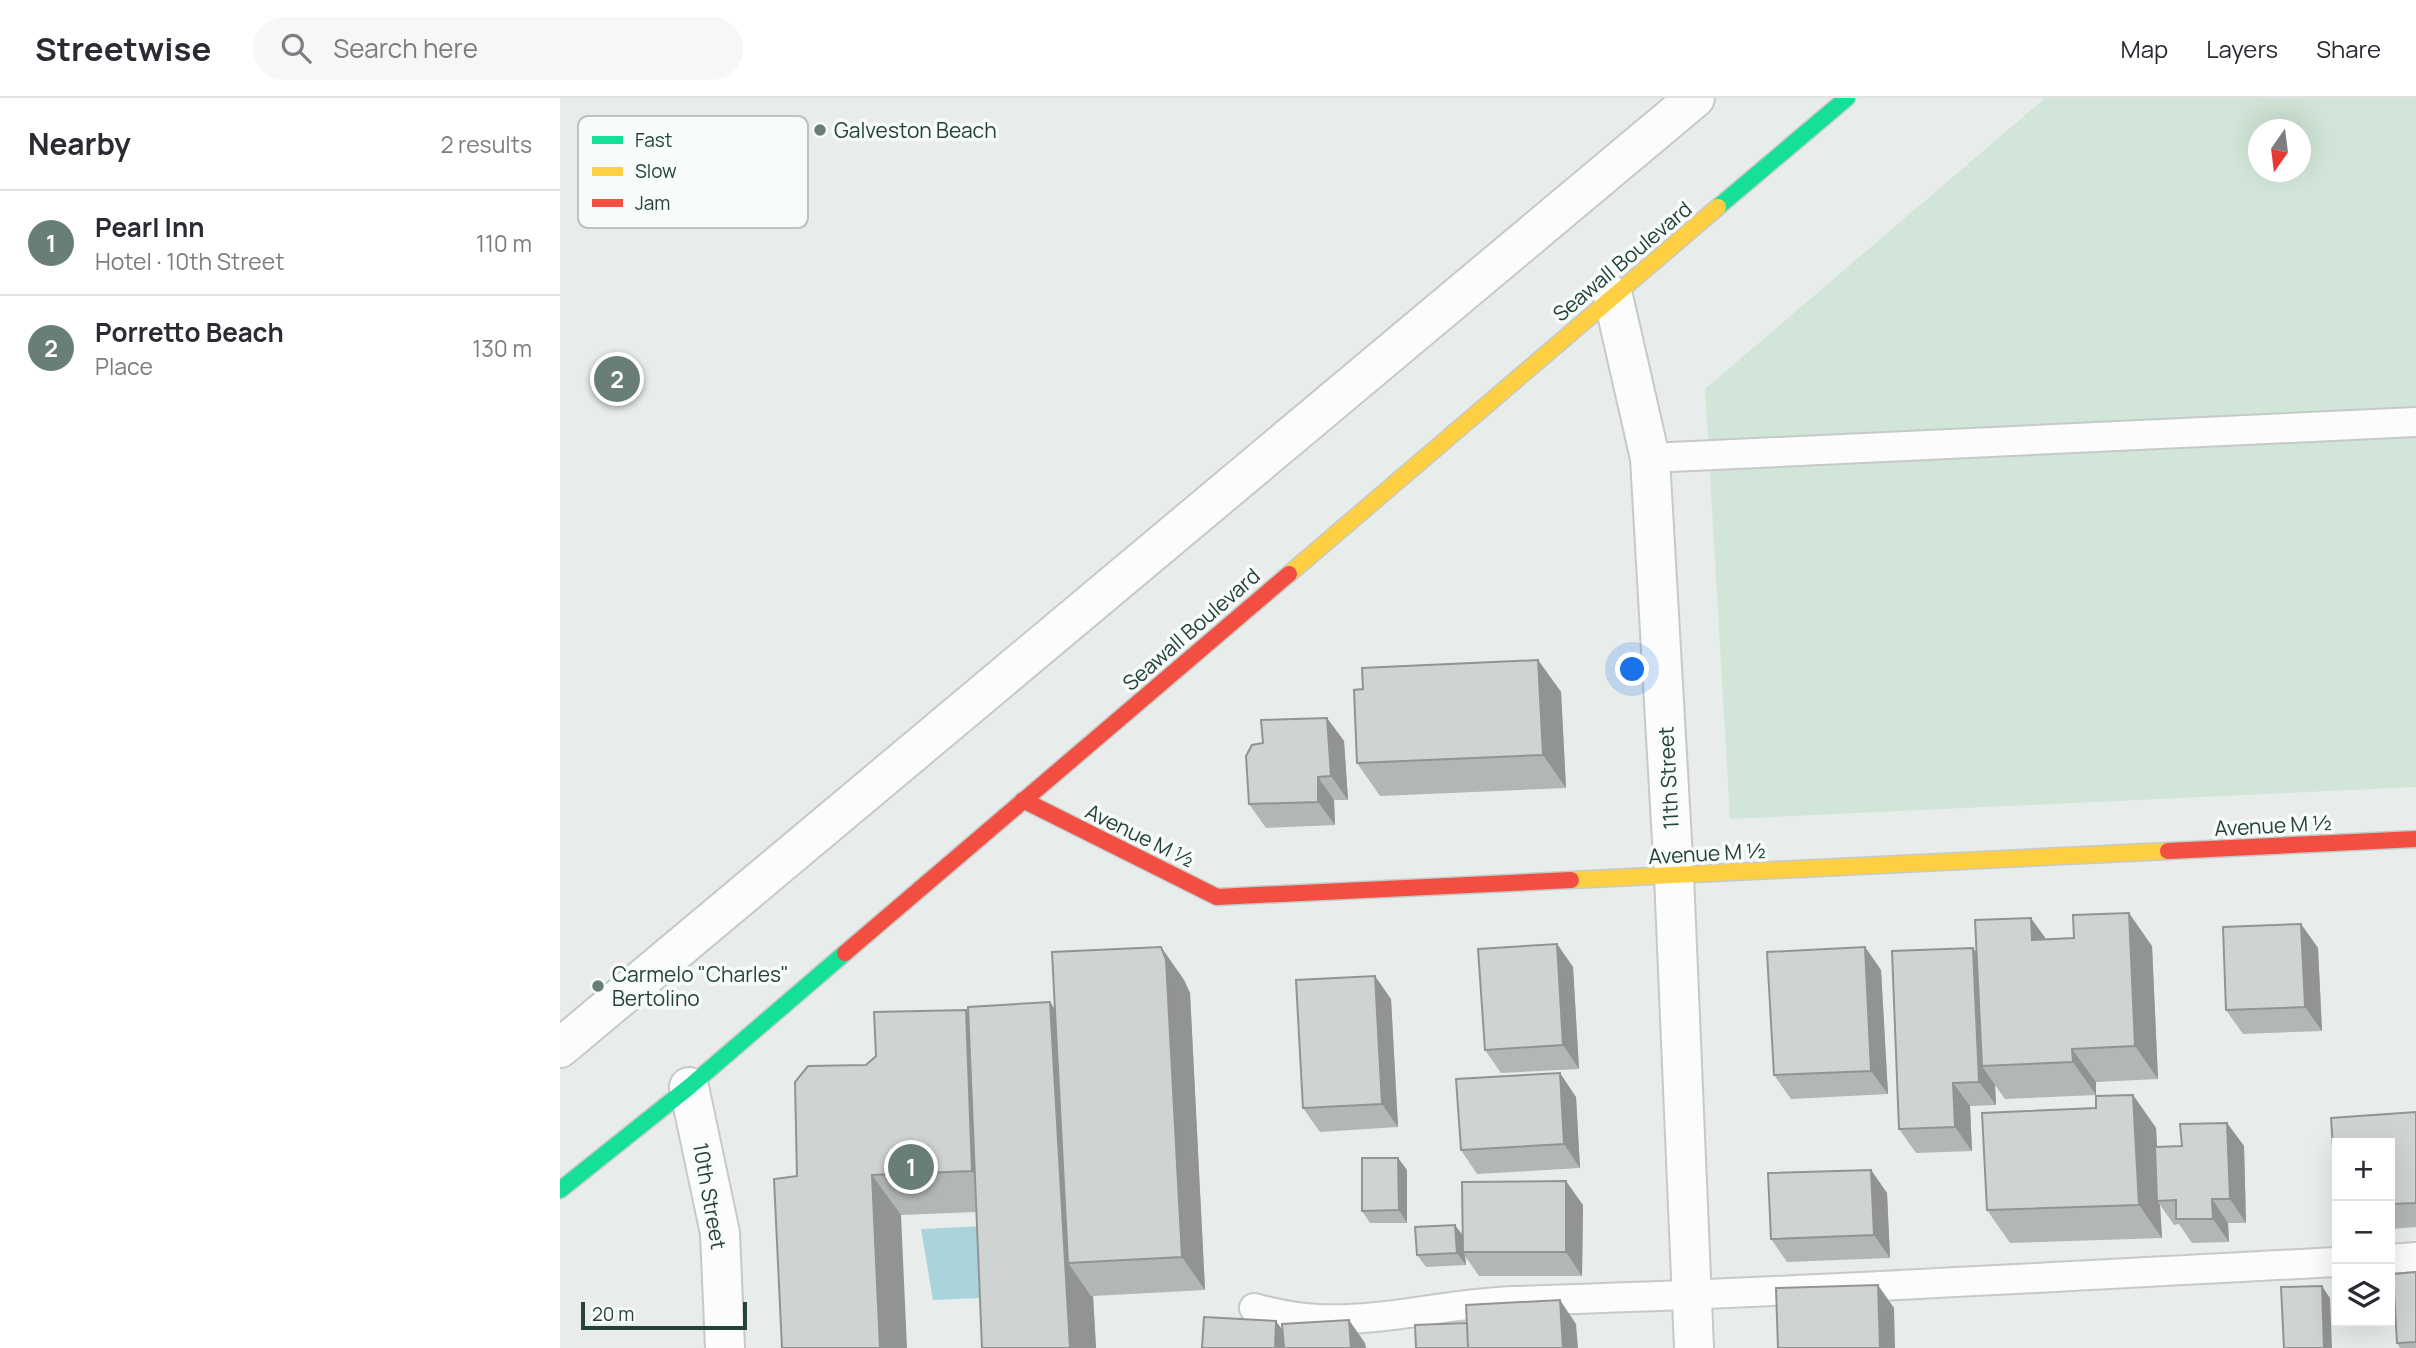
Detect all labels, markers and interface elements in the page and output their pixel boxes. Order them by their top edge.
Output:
search box [253,17,743,80]
text: Streetwise [35,26,211,71]
icon: search [277,29,315,67]
text: Search here [333,30,478,66]
text: Map [2121,32,2168,65]
text: Layers [2206,32,2278,65]
text: Share [2316,32,2381,65]
legend [578,116,808,228]
place label: Galveston Beach [834,116,997,144]
north arrow [2248,119,2311,182]
marker: Galveston Beach [812,122,828,138]
text: Nearby [28,123,131,164]
text: Fast [635,127,672,153]
text: 2 results [440,128,532,160]
text: Slow [635,158,677,184]
text: Jam [635,190,670,216]
street label: Seawall Boulevard [1547,195,1697,327]
text: Pearl Inn [95,209,204,245]
text: 1 [46,227,56,259]
text: 110 m [476,227,532,259]
text: Hotel · 10th Street [95,245,284,277]
text: Porretto Beach [95,314,284,350]
text: 2 [44,332,58,364]
text: 130 m [472,332,532,364]
text: Place [95,350,153,382]
pin: 2 [594,353,640,405]
street label: Seawall Boulevard [1116,562,1266,696]
your location [1615,652,1649,686]
street label: 11th Street [1651,726,1685,830]
street label: Avenue M ½ [1081,797,1199,873]
street label: Avenue M ½ [2214,808,2332,842]
street label: Avenue M ½ [1648,836,1766,870]
place label: Carmelo "Charles" Bertolino [612,960,789,1012]
marker: Carmelo "Charles" Bertolino [590,978,606,994]
map controls [2332,1138,2395,1327]
button: + [2332,1138,2395,1201]
street label: 10th Street [687,1141,733,1251]
pin: 1 [888,1141,934,1193]
button: − [2332,1201,2395,1264]
button: layers [2332,1264,2395,1327]
scale bar [581,1299,747,1331]
text: 20 m [592,1301,634,1327]

